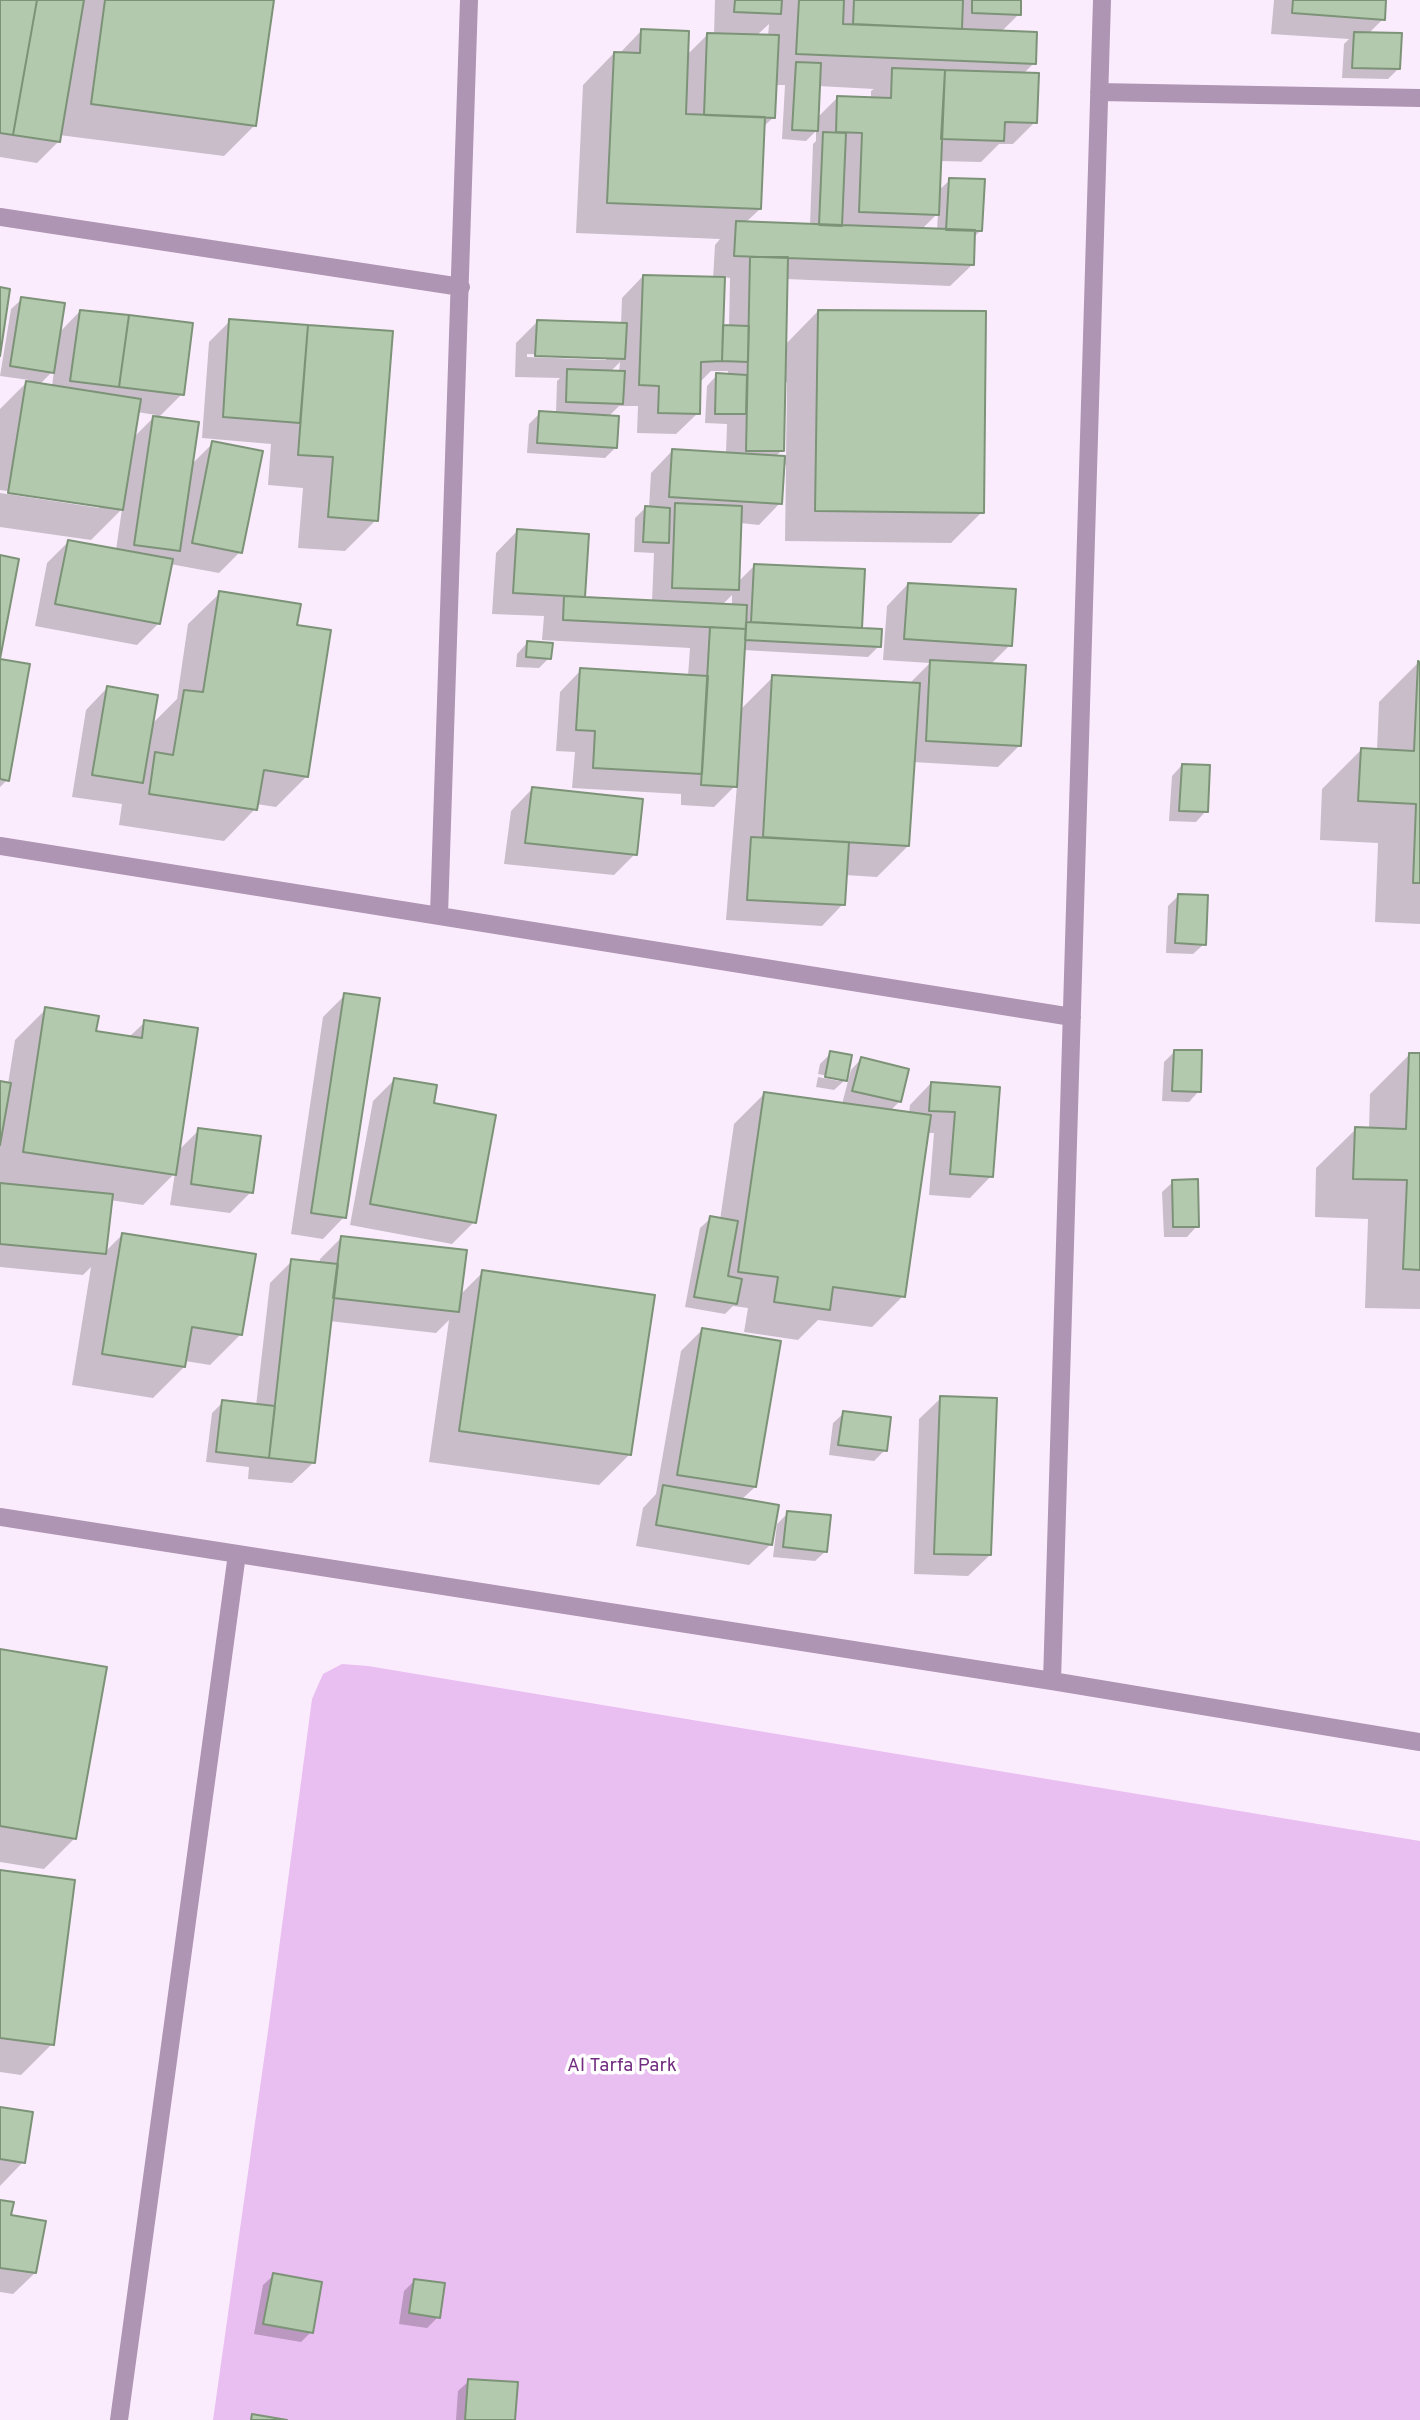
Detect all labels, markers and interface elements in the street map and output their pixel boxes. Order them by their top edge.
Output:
park label: Al Tarfa Park [567,2056,677,2078]

